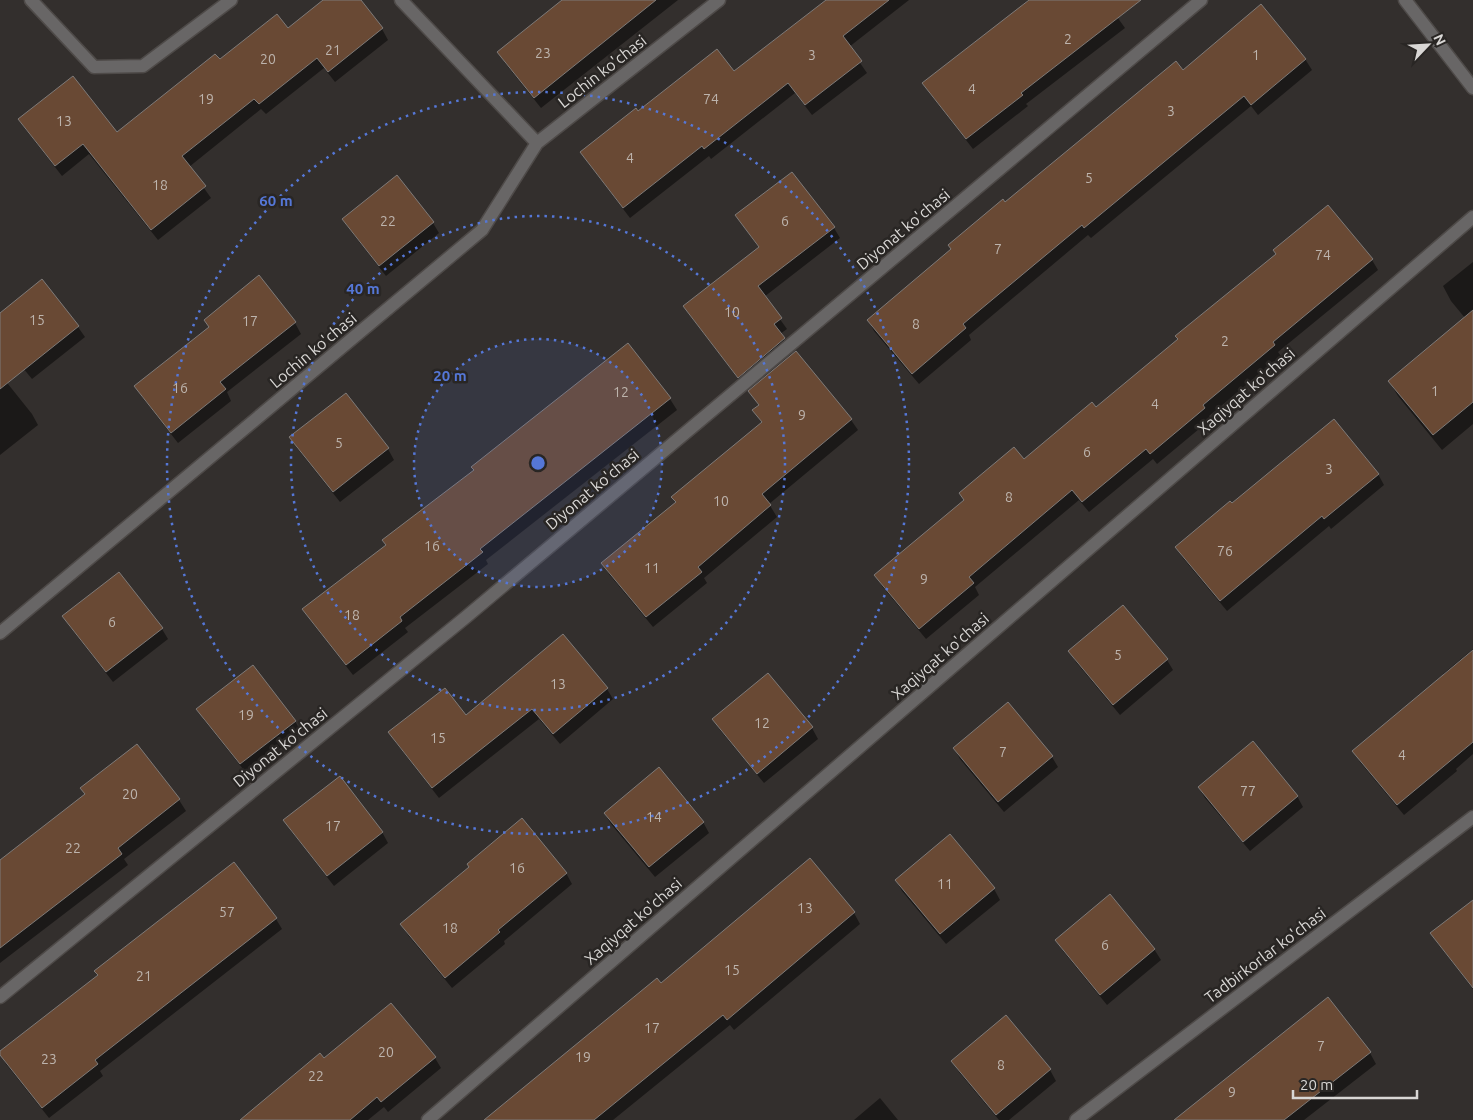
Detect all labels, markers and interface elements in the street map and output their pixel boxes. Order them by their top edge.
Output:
north arrow [1403,20,1453,70]
street label: Lochin ko'chasi [554,31,650,111]
house number: 2 [1064,31,1072,47]
text: N [1430,31,1449,48]
house number: 21 [325,42,341,58]
house number: 23 [535,45,551,61]
house number: 3 [808,47,816,63]
house number: 1 [1252,47,1260,63]
house number: 20 [260,51,276,67]
house number: 4 [968,81,976,97]
house number: 19 [198,91,214,107]
house number: 74 [703,91,719,107]
house number: 3 [1167,103,1175,119]
house number: 13 [56,113,72,129]
house number: 4 [626,150,634,166]
house number: 5 [1085,170,1093,186]
house number: 18 [152,177,168,193]
street label: Diyonat ko'chasi [853,185,953,273]
text: 60 m [259,192,293,209]
house number: 22 [380,213,396,229]
house number: 6 [781,213,789,229]
house number: 7 [994,241,1002,257]
house number: 74 [1315,247,1331,263]
text: 40 m [346,280,380,297]
house number: 10 [724,304,740,320]
street label: Lochin ko'chasi [266,309,360,391]
house number: 15 [29,312,45,328]
house number: 17 [242,313,258,329]
house number: 8 [912,316,920,332]
house number: 2 [1221,333,1229,349]
street label: Xaqiyqat ko'chasi [1194,344,1298,438]
text: 20 m [433,367,467,384]
house number: 16 [172,380,188,396]
house number: 1 [1431,383,1439,399]
house number: 12 [613,384,629,400]
house number: 4 [1151,396,1159,412]
house number: 9 [798,407,806,423]
house number: 5 [335,435,343,451]
house number: 6 [1083,444,1091,460]
street label: Diyonat ko'chasi [542,445,642,533]
centre of rings [529,454,547,472]
house number: 3 [1325,461,1333,477]
house number: 8 [1005,489,1013,505]
house number: 10 [713,493,729,509]
house number: 16 [424,538,440,554]
house number: 76 [1217,543,1233,559]
house number: 11 [644,560,660,576]
house number: 9 [920,571,928,587]
house number: 18 [344,607,360,623]
street label: Xaqiyqat ko'chasi [888,609,992,703]
house number: 6 [108,614,116,630]
house number: 5 [1114,647,1122,663]
house number: 13 [550,676,566,692]
street label: Diyonat ko'chasi [229,704,331,790]
house number: 19 [238,707,254,723]
house number: 12 [754,715,770,731]
house number: 15 [430,730,446,746]
house number: 7 [999,744,1007,760]
house number: 4 [1398,747,1406,763]
house number: 77 [1240,783,1256,799]
house number: 20 [122,786,138,802]
house number: 14 [646,809,662,825]
house number: 17 [325,818,341,834]
house number: 22 [65,840,81,856]
house number: 16 [509,860,525,876]
street label: Xaqiyqat ko'chasi [581,874,685,968]
house number: 11 [937,876,953,892]
house number: 13 [797,900,813,916]
house number: 57 [219,904,235,920]
street label: Tadbirkorlar ko'chasi [1201,904,1329,1006]
house number: 18 [442,920,458,936]
house number: 6 [1101,937,1109,953]
house number: 15 [724,962,740,978]
house number: 21 [136,968,152,984]
house number: 17 [644,1020,660,1036]
house number: 7 [1317,1038,1325,1054]
house number: 20 [378,1044,394,1060]
house number: 19 [575,1049,591,1065]
house number: 23 [41,1051,57,1067]
house number: 8 [997,1057,1005,1073]
house number: 22 [308,1068,324,1084]
scale bar [1293,1068,1417,1100]
text: 20 m [1300,1076,1333,1093]
house number: 9 [1228,1084,1236,1100]

